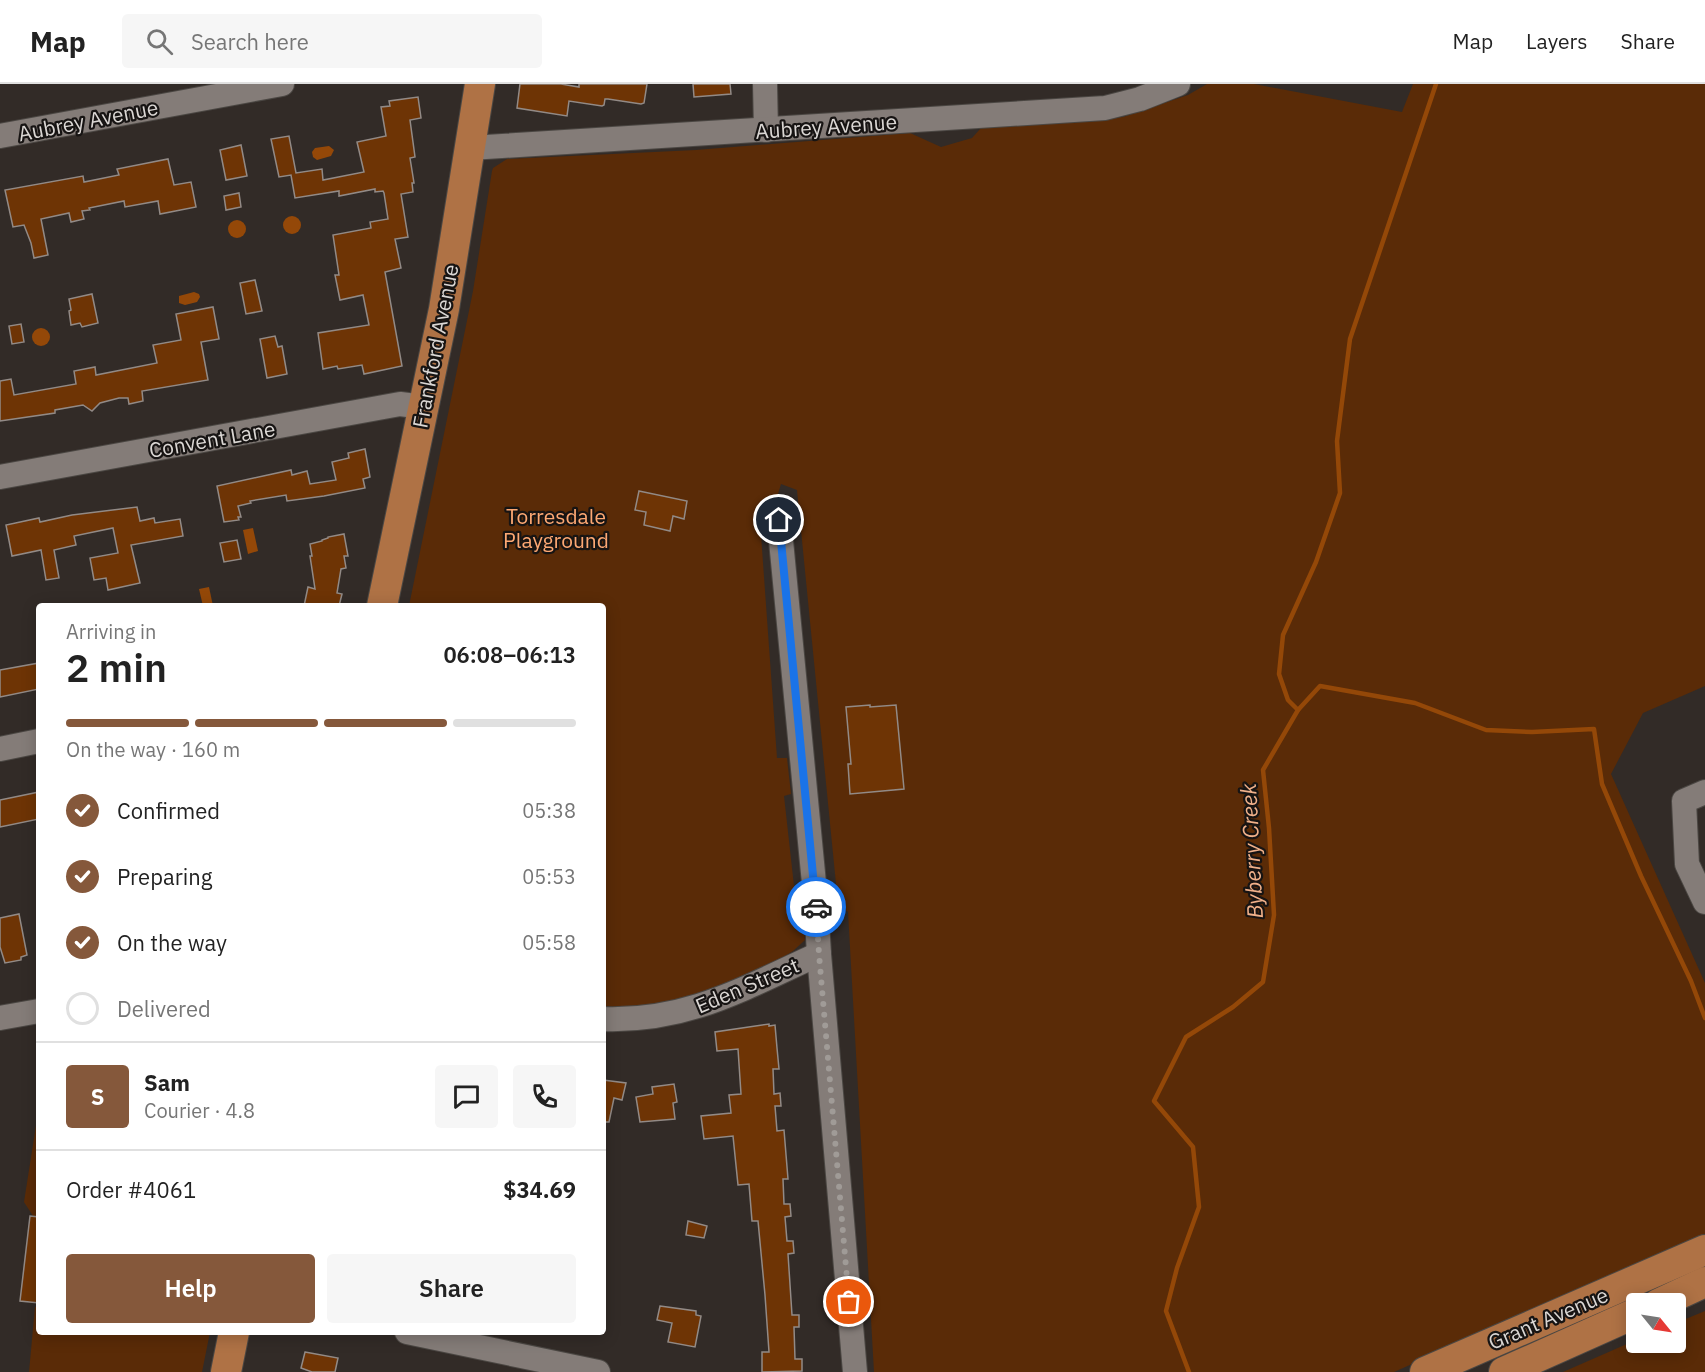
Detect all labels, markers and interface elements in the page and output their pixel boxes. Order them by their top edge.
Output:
search box [122,14,542,68]
text: Map [30,23,86,60]
icon: search [143,25,176,58]
text: Search here [191,27,309,56]
text: Map [1453,27,1493,55]
text: Layers [1526,27,1588,55]
text: Share [1621,27,1675,55]
street label: Aubrey Avenue [16,93,160,147]
street label: Aubrey Avenue [754,107,898,145]
street label: Frankford Avenue [405,262,465,430]
street label: Convent Lane [147,414,277,464]
pin [753,494,804,545]
park label: Torresdale Playground [503,502,609,554]
icon: home [762,503,795,536]
text: Arriving in [66,618,156,645]
text: 06:08–06:13 [443,640,576,669]
text: 2 min [66,642,167,693]
text: On the way · 160 m [66,736,240,763]
water label: Byberry Creek [1233,782,1269,919]
icon: check [66,794,99,827]
text: Confirmed [117,796,220,825]
text: 05:38 [522,797,576,824]
icon: check [66,860,99,893]
text: Preparing [117,862,212,891]
text: 05:53 [522,863,576,890]
courier [786,877,846,937]
icon: car [800,891,833,924]
icon: check [66,926,99,959]
text: On the way [117,928,227,957]
text: 05:58 [522,929,576,956]
street label: Eden Street [691,951,803,1019]
text: Delivered [117,994,211,1023]
button: chat [435,1065,498,1128]
button: phone [513,1065,576,1128]
text: Sam [144,1068,190,1097]
text: S [91,1082,104,1111]
text: Courier · 4.8 [144,1097,255,1124]
text: Order #4061 [66,1175,196,1204]
text: $34.69 [503,1175,576,1204]
button: Help [66,1254,315,1323]
button: Share [327,1254,576,1323]
pin [823,1276,874,1327]
street label: Grant Avenue [1484,1280,1612,1356]
icon: bag [832,1285,865,1318]
north arrow [1626,1293,1686,1353]
map controls [1626,1293,1686,1353]

